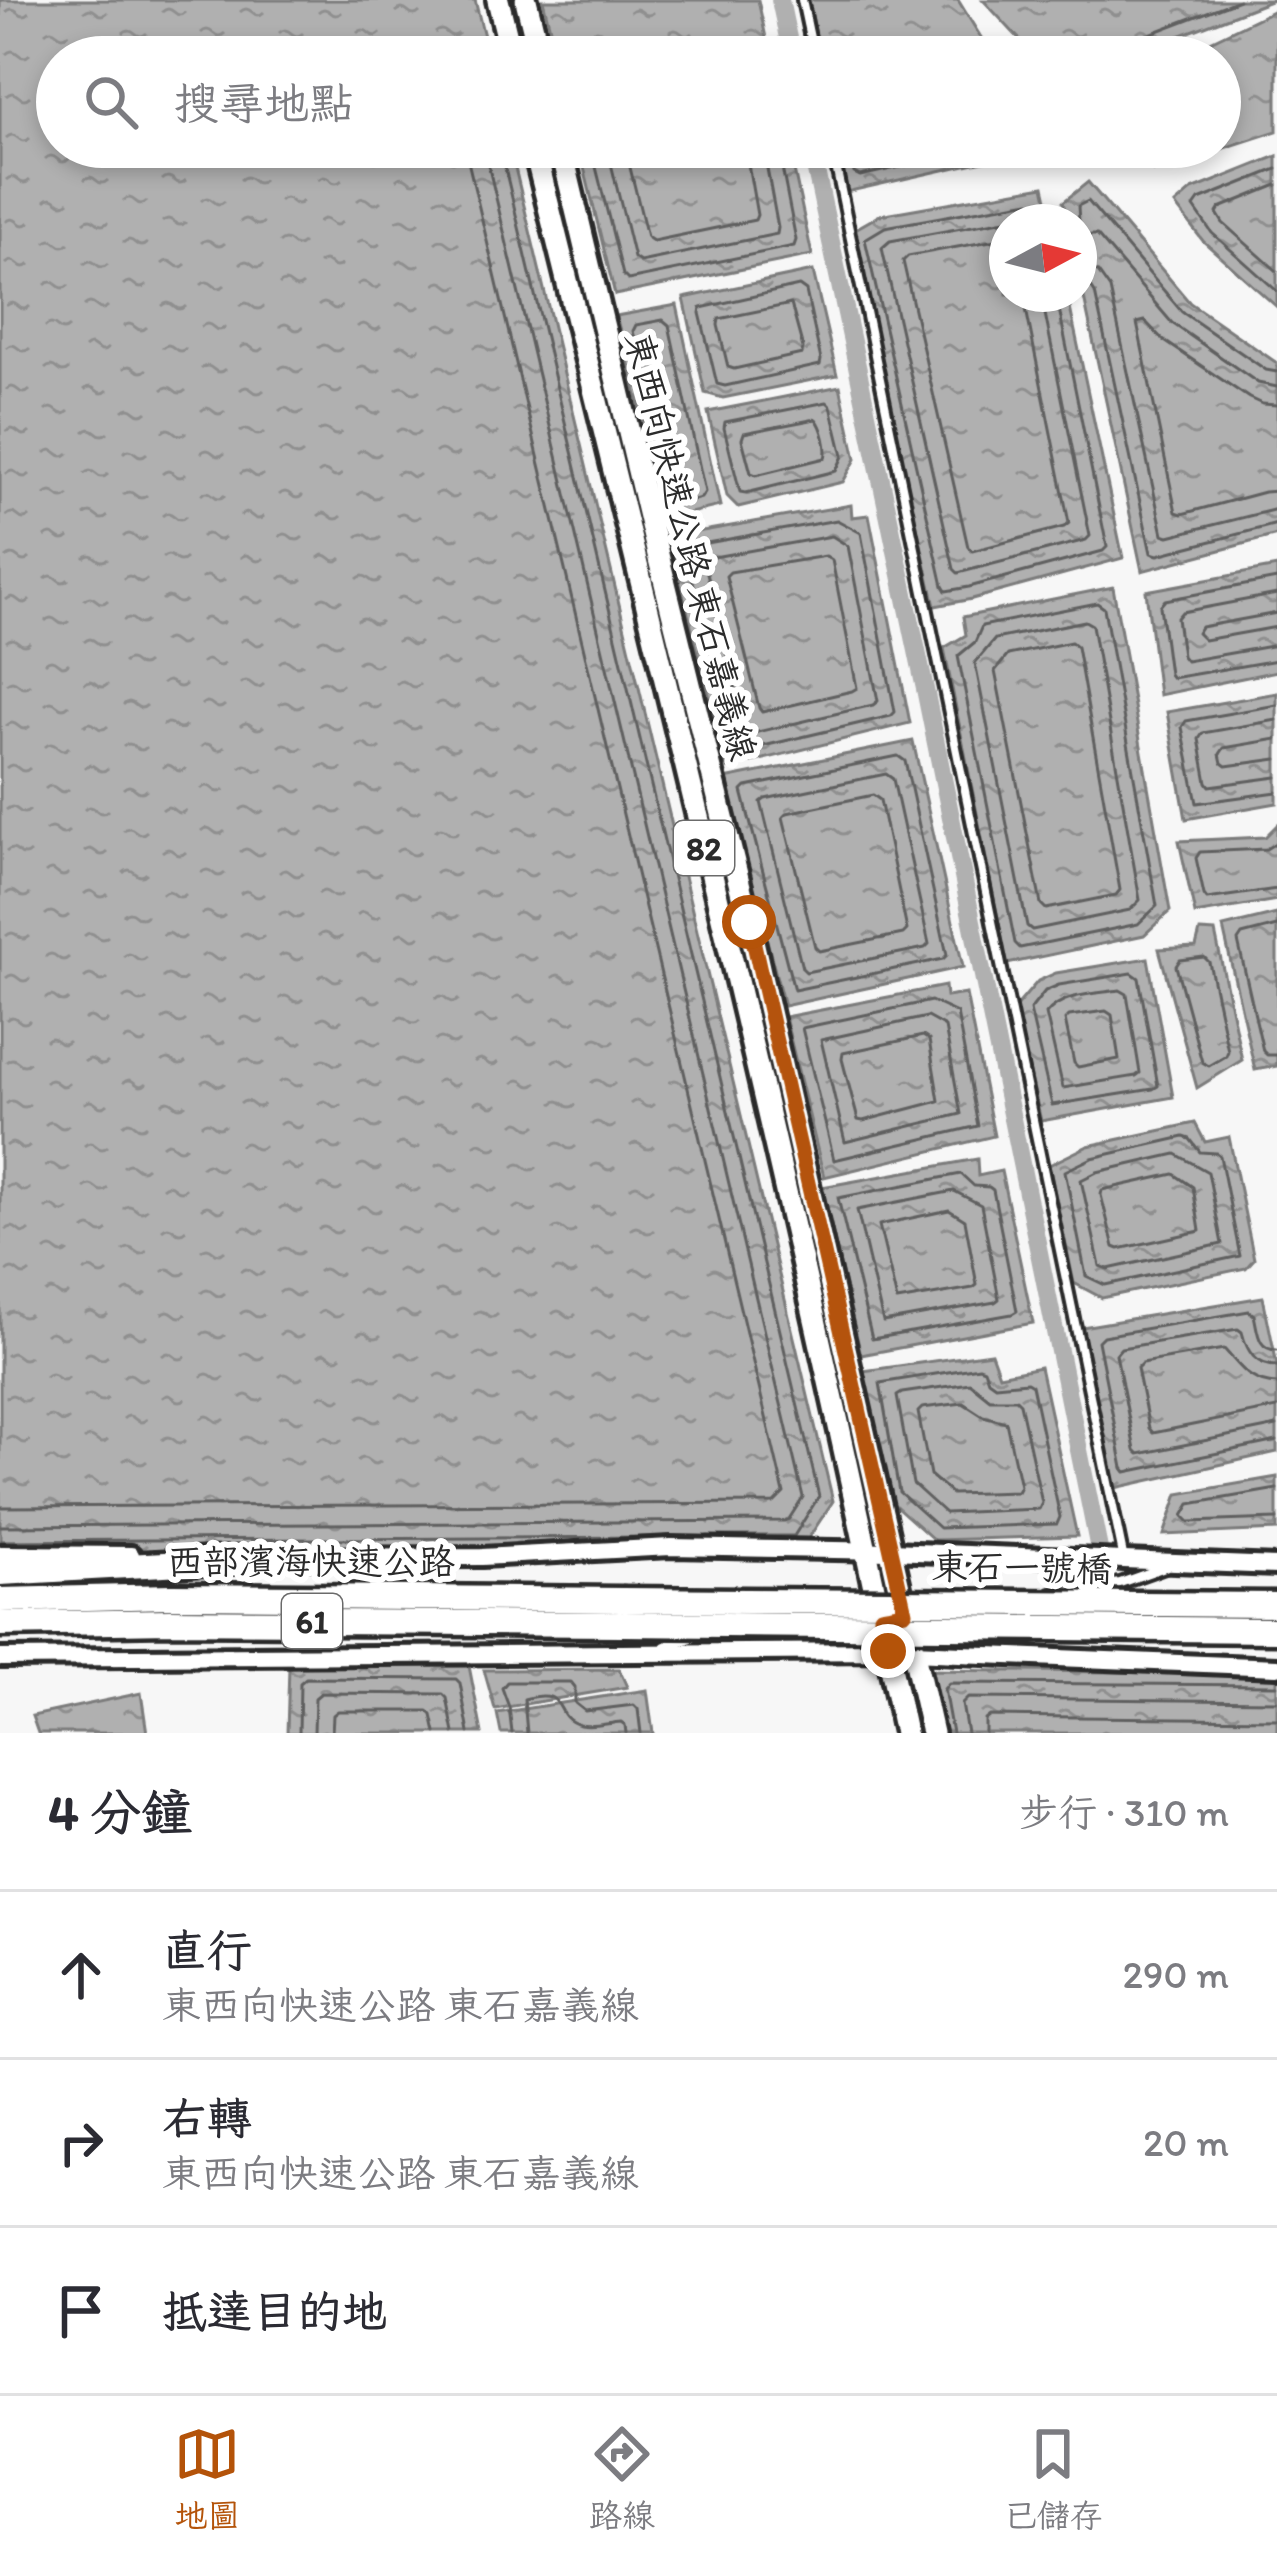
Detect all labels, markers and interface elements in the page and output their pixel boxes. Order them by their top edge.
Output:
search box [36,36,1241,168]
icon: search [78,69,144,135]
text: 搜尋地點 [174,76,354,130]
north arrow [989,204,1097,312]
street label: 東西向快速公路 東石嘉義線 [616,327,765,765]
road number: 82 [674,821,734,875]
route start [722,895,776,949]
street label: 西部濱海快速公路 [167,1540,455,1583]
street label: 東石一號橋 [932,1544,1112,1591]
road number: 61 [282,1594,342,1648]
route end [861,1624,915,1678]
text: 4 分鐘 [48,1782,192,1843]
text: 步行 · 310 m [1019,1789,1229,1836]
text: 直行 [162,1923,252,1977]
icon: ahead [48,1942,114,2008]
text: 290 m [1122,1951,1229,1998]
text: 東西向快速公路 東石嘉義線 [162,1982,639,2029]
text: 右轉 [162,2091,252,2145]
icon: right [48,2110,114,2176]
text: 20 m [1143,2119,1229,2166]
text: 東西向快速公路 東石嘉義線 [162,2150,639,2197]
icon: arrive [48,2278,114,2344]
text: 抵達目的地 [162,2284,387,2338]
tab: 地圖 [174,2421,240,2536]
tab: 路線 [589,2421,655,2536]
tab: 已儲存 [1004,2421,1103,2536]

